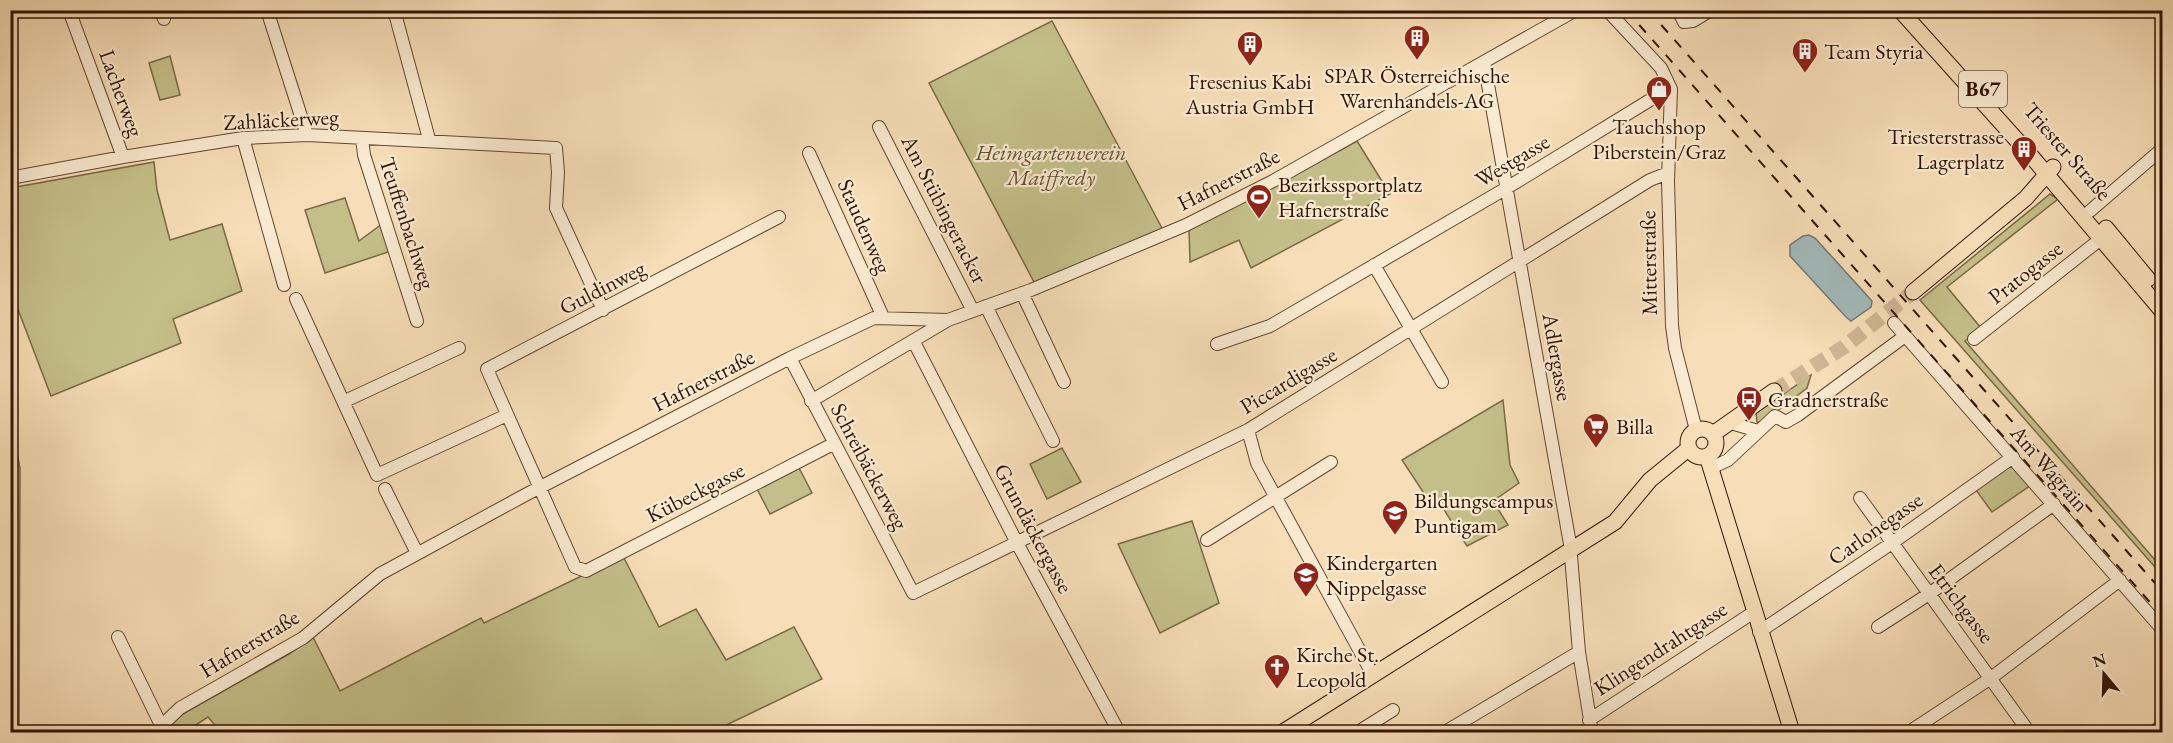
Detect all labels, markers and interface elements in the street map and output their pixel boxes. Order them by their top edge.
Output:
building icon: SPAR Österreichische Warenhandels-AG [1402,23,1432,61]
building icon: Fresenius Kabi Austria GmbH [1235,29,1265,67]
building icon: Team Styria [1790,36,1820,74]
place label: Team Styria [1824,37,1924,66]
street label: Lacherweg [92,46,151,141]
place label: SPAR Österreichische Warenhandels-AG [1324,61,1510,115]
place label: Fresenius Kabi Austria GmbH [1184,67,1315,121]
road number: B67 [1959,71,2007,107]
shop icon: Tauchshop Piberstein/Graz [1644,74,1674,112]
street label: Triester Straße [2017,96,2119,207]
street label: Zahläckerweg [223,102,340,137]
place label: Tauchshop Piberstein/Graz [1592,112,1726,166]
place label: Triesterstrasse Lagerplatz [1887,122,2005,176]
street label: Westgasse [1470,127,1555,194]
street label: Am Stübingeracker [894,129,995,289]
building icon: Triesterstrasse Lagerplatz [2009,134,2039,172]
park label: Heimgartenverein Maiffredy [975,138,1126,192]
street label: Hafnerstraße [1172,141,1285,218]
street label: Teuffenbachweg [373,154,443,293]
place label: Bezirkssportplatz Hafnerstraße [1278,170,1423,224]
street label: Staudenweg [831,174,898,279]
sports icon: Bezirkssportplatz Hafnerstraße [1244,182,1274,220]
street label: Mitterstraße [1633,210,1664,316]
street label: Pratogasse [1982,234,2069,311]
street label: Guldinweg [554,253,651,322]
street label: Adlergasse [1535,310,1580,404]
street label: Piccardigasse [1234,340,1343,421]
street label: Hafnerstraße [647,342,760,419]
bus stop icon: Gradnerstraße [1734,384,1764,422]
place label: Gradnerstraße [1768,385,1889,414]
street label: Schreibäckerweg [824,398,915,535]
supermarket icon: Billa [1581,411,1611,449]
place label: Billa [1616,412,1654,441]
street label: Am Wagrain [2003,418,2096,518]
street label: Kübeckgasse [641,455,750,530]
street label: Grundäckergasse [987,458,1080,598]
street label: Carlonegasse [1822,485,1929,572]
place label: Bildungscampus Puntigam [1414,486,1553,540]
school or university icon: Bildungscampus Puntigam [1380,498,1410,536]
place label: Kindergarten Nippelgasse [1326,548,1438,602]
street label: Etrichgasse [1922,557,2001,650]
school or university icon: Kindergarten Nippelgasse [1291,560,1321,598]
street label: Klingendrahtgasse [1588,594,1733,702]
street label: Hafnerstraße [194,602,305,684]
place label: Kirche St. Leopold [1296,640,1379,694]
north arrow [2074,644,2134,704]
text: N [2090,648,2109,672]
church icon: Kirche St. Leopold [1262,652,1292,690]

